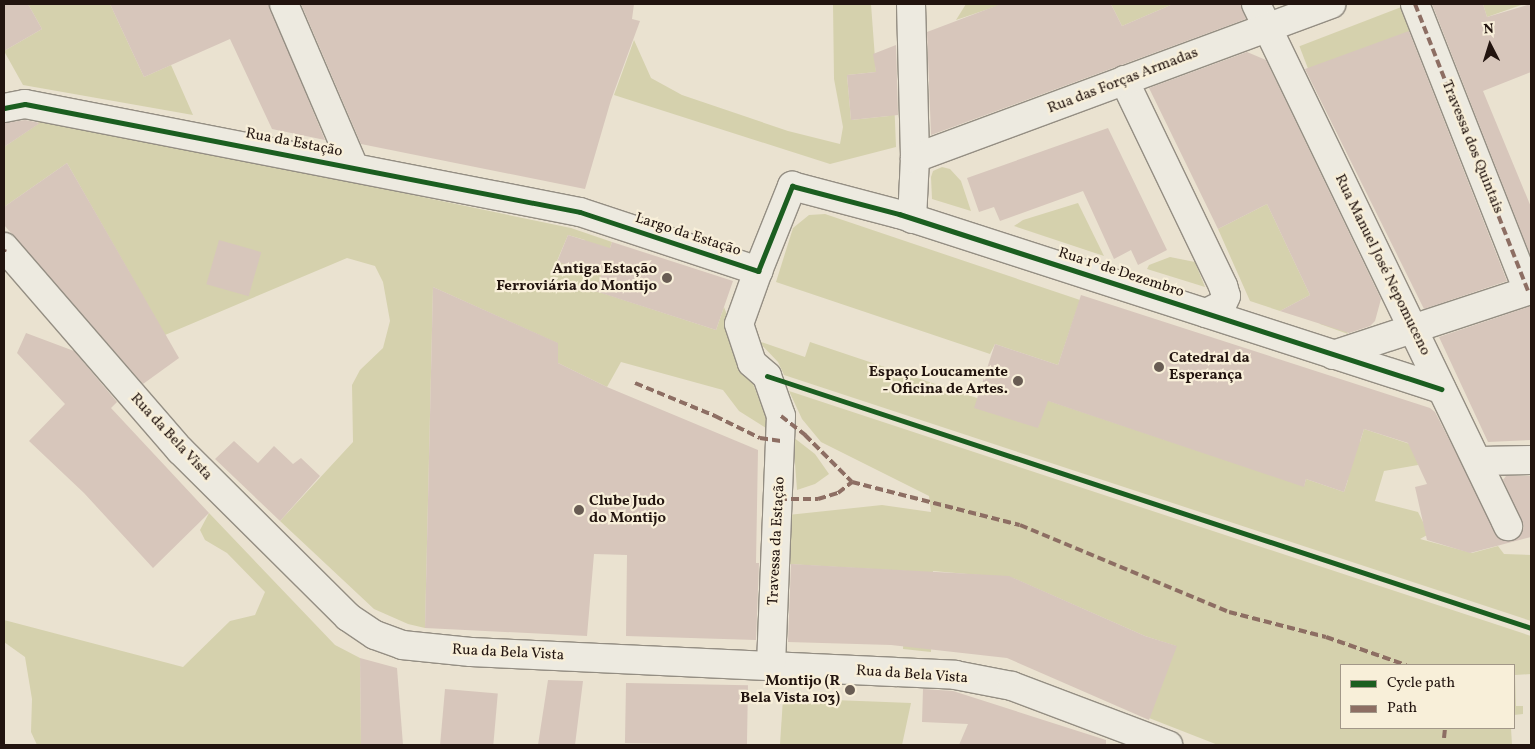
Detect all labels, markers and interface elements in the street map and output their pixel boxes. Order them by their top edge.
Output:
north arrow [1465,20,1515,70]
text: N [1483,20,1495,39]
street label: Rua das Forças Armadas [1045,44,1201,118]
street label: Travessa dos Quintais [1437,78,1507,216]
street label: Rua da Estação [244,125,344,161]
street label: Rua Manuel José Nepomuceno [1330,171,1434,359]
street label: Largo da Estação [633,209,743,261]
street label: Rua 1º de Dezembro [1056,244,1186,302]
place label: Antiga Estação Ferroviária do Montijo [496,260,657,295]
marker: Antiga Estação Ferroviária do Montijo [661,272,673,284]
place label: Catedral da Esperança [1169,349,1250,384]
marker: Catedral da Esperança [1153,361,1165,373]
place label: Espaço Loucamente - Oficina de Artes. [869,363,1008,398]
marker: Espaço Loucamente - Oficina de Artes. [1012,375,1024,387]
street label: Rua da Bela Vista [126,390,216,484]
street label: Travessa da Estação [765,476,789,606]
place label: Clube Judo do Montijo [589,492,666,527]
marker: Clube Judo do Montijo [573,504,585,516]
street label: Rua da Bela Vista [451,641,565,665]
street label: Rua da Bela Vista [855,662,969,688]
legend [1340,664,1515,729]
place label: Montijo (R Bela Vista 103) [740,672,840,707]
text: Cycle path [1387,673,1455,694]
marker: Montijo (R Bela Vista 103) [844,684,856,696]
text: Path [1387,698,1417,719]

